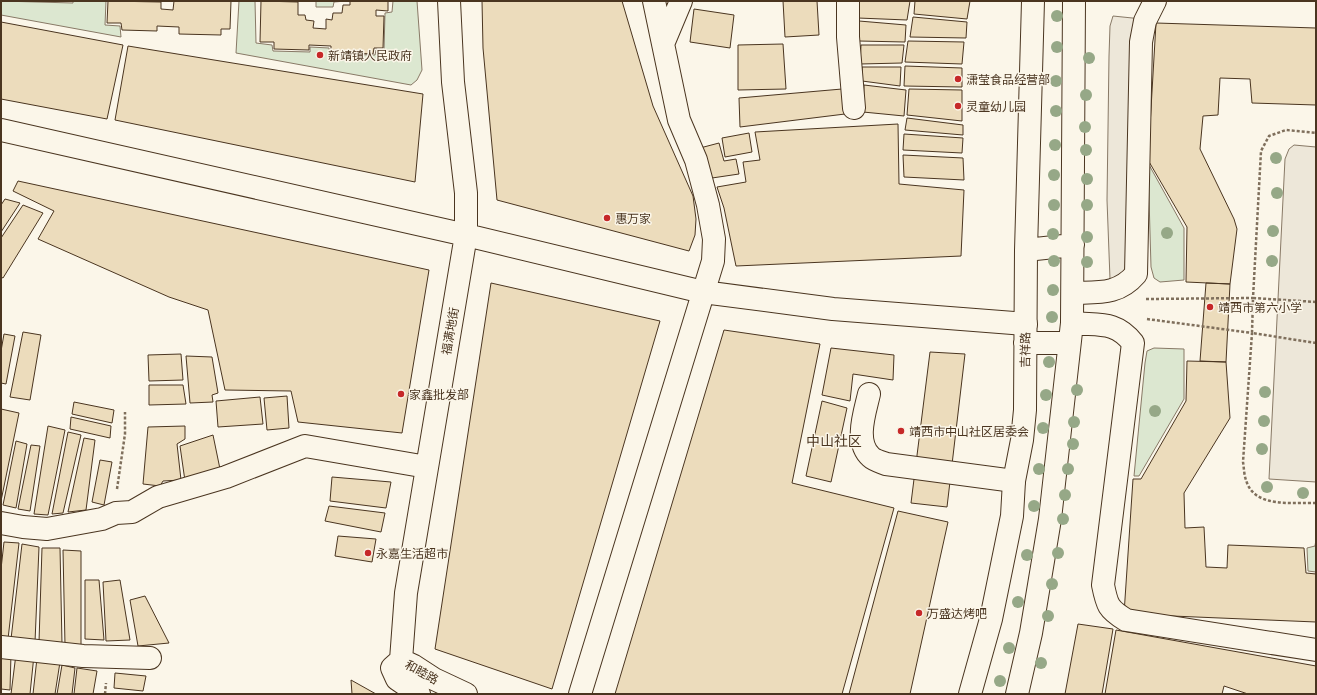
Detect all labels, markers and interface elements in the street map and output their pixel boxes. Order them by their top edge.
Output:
place label: 新靖镇人民政府 [328,49,412,62]
marker: 新靖镇人民政府 [315,50,325,60]
place label: 潇莹食品经营部 [966,73,1050,86]
marker: 潇莹食品经营部 [953,74,963,84]
place label: 灵童幼儿园 [966,100,1026,113]
marker: 灵童幼儿园 [953,101,963,111]
place label: 惠万家 [615,212,651,225]
marker: 惠万家 [602,213,612,223]
place label: 靖西市第六小学 [1218,301,1302,314]
marker: 靖西市第六小学 [1205,302,1215,312]
street label: 福满地街 [439,306,461,356]
street label: 吉祥路 [1018,332,1032,368]
place label: 家鑫批发部 [409,388,469,401]
marker: 家鑫批发部 [396,389,406,399]
place label: 靖西市中山社区居委会 [909,425,1029,438]
marker: 靖西市中山社区居委会 [896,426,906,436]
district label: 中山社区 [806,433,862,449]
place label: 永嘉生活超市 [376,547,448,560]
marker: 永嘉生活超市 [363,548,373,558]
place label: 万盛达烤吧 [927,607,987,620]
marker: 万盛达烤吧 [914,608,924,618]
street label: 和睦路 [403,658,441,686]

